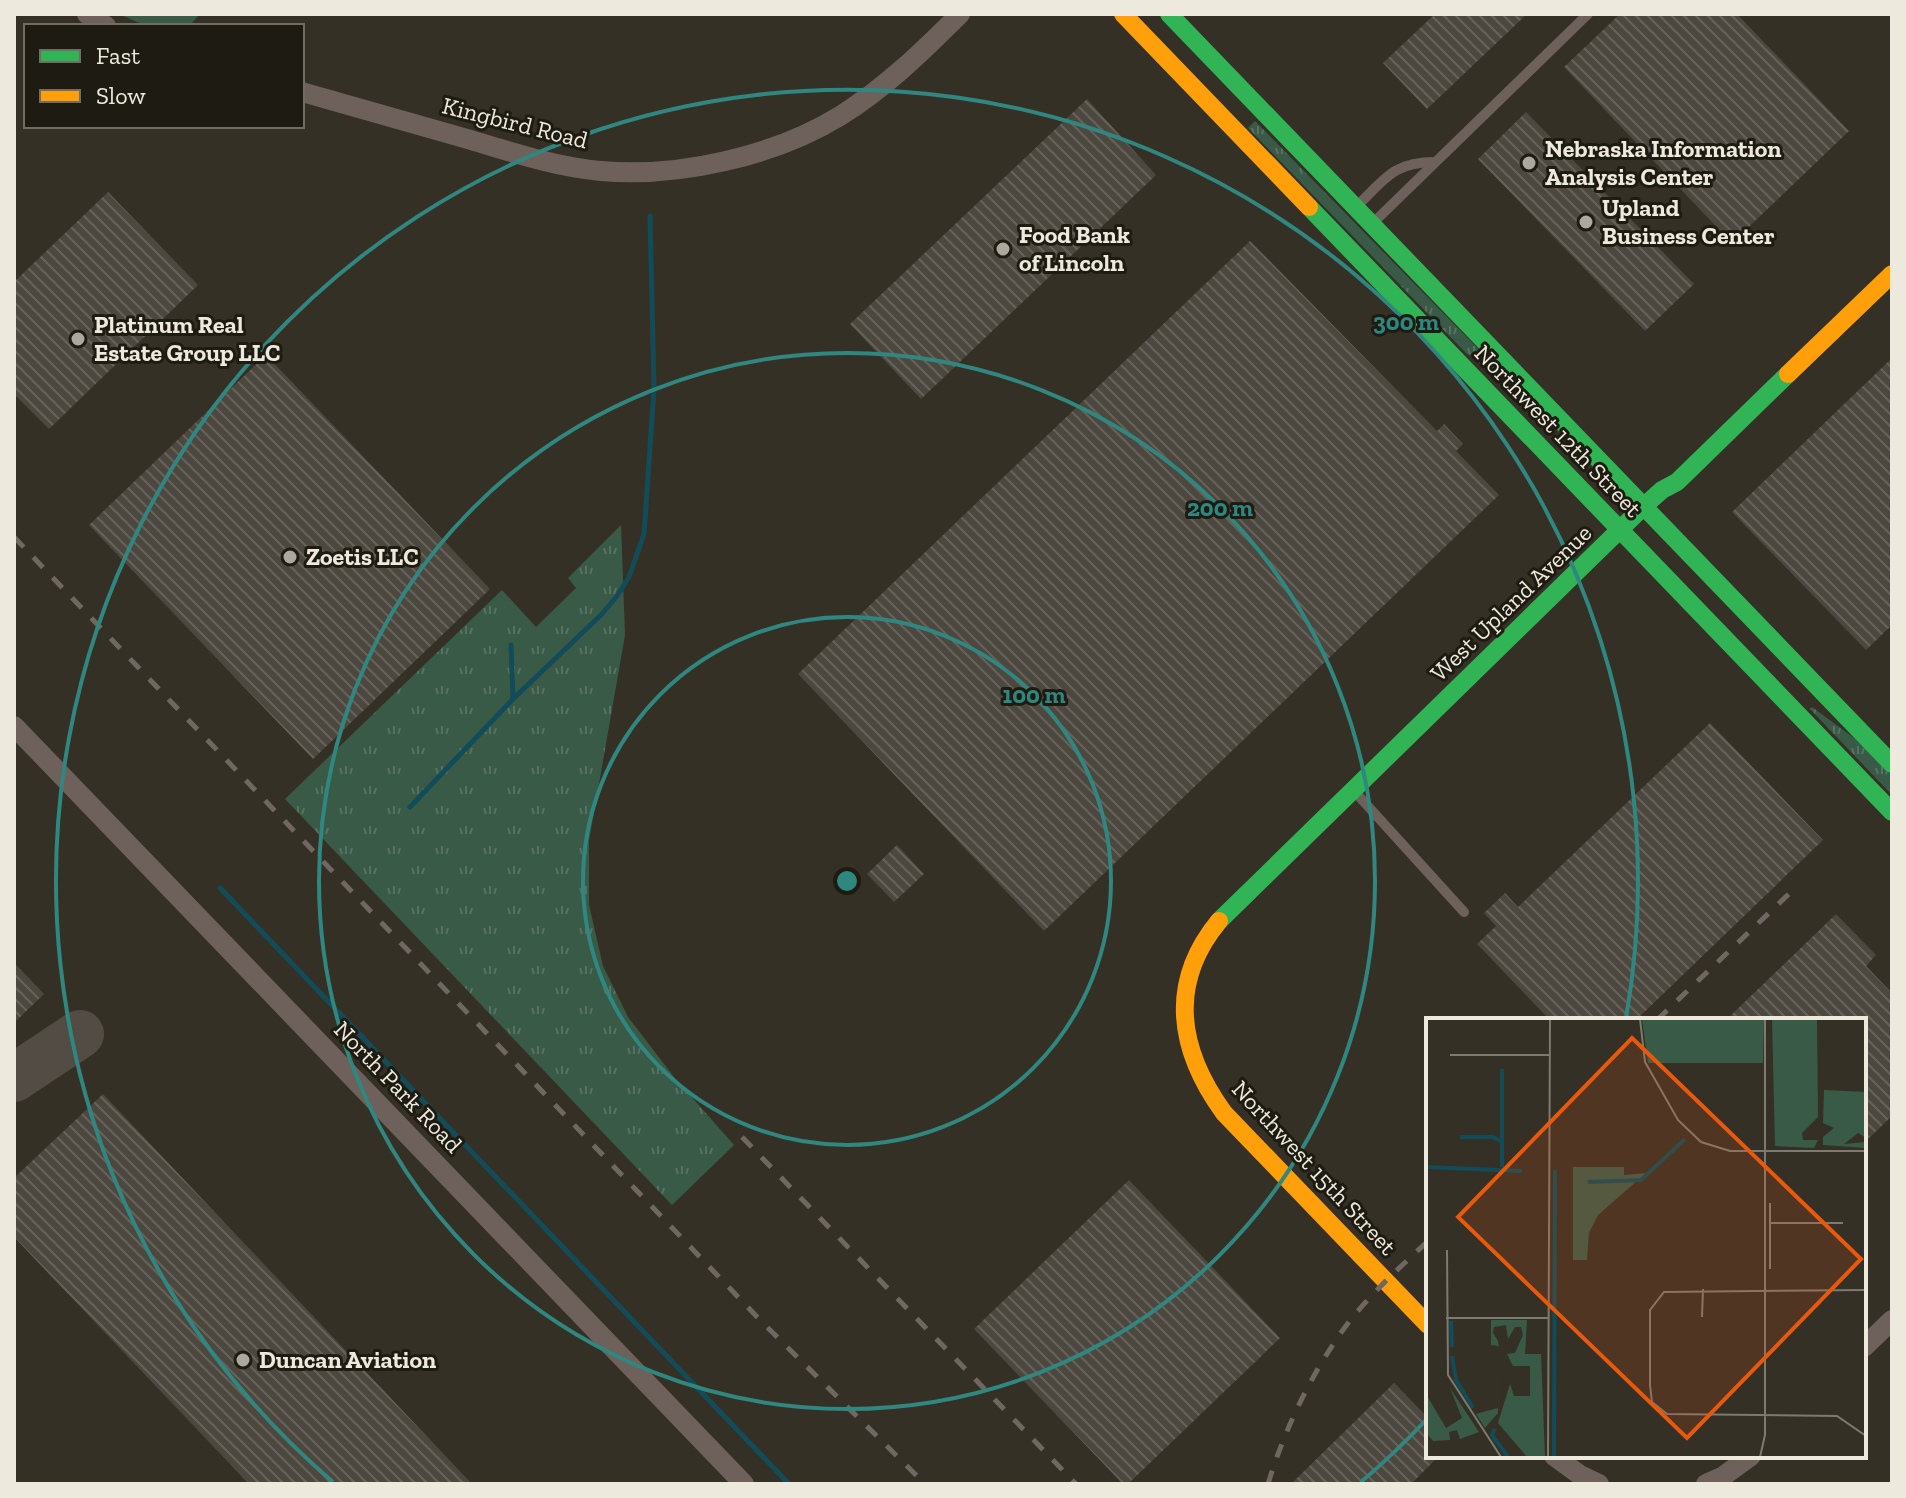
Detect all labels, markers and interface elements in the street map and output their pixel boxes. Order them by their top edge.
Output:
legend [24,24,304,128]
text: Fast [96,41,140,70]
text: Slow [96,81,146,110]
street label: Kingbird Road [439,90,591,155]
place label: Nebraska Information Analysis Center [1545,134,1782,191]
marker: Nebraska Information Analysis Center [1520,154,1538,172]
place label: Upland Business Center [1602,193,1775,250]
marker: Upland Business Center [1577,213,1595,231]
place label: Food Bank of Lincoln [1019,220,1130,277]
marker: Food Bank of Lincoln [994,240,1012,258]
text: 300 m [1373,307,1439,336]
place label: Platinum Real Estate Group LLC [94,310,281,367]
marker: Platinum Real Estate Group LLC [69,330,87,348]
street label: Northwest 12th Street [1469,339,1648,523]
text: 200 m [1187,493,1253,522]
street label: West Upland Avenue [1424,518,1597,687]
place label: Zoetis LLC [306,542,419,571]
marker: Zoetis LLC [281,548,299,566]
text: 100 m [1003,680,1065,709]
centre of rings [833,867,861,895]
street label: North Park Road [328,1015,468,1159]
inset map [1426,1018,1866,1458]
street label: Northwest 15th Street [1226,1074,1403,1261]
place label: Duncan Aviation [259,1345,436,1374]
marker: Duncan Aviation [234,1351,252,1369]

